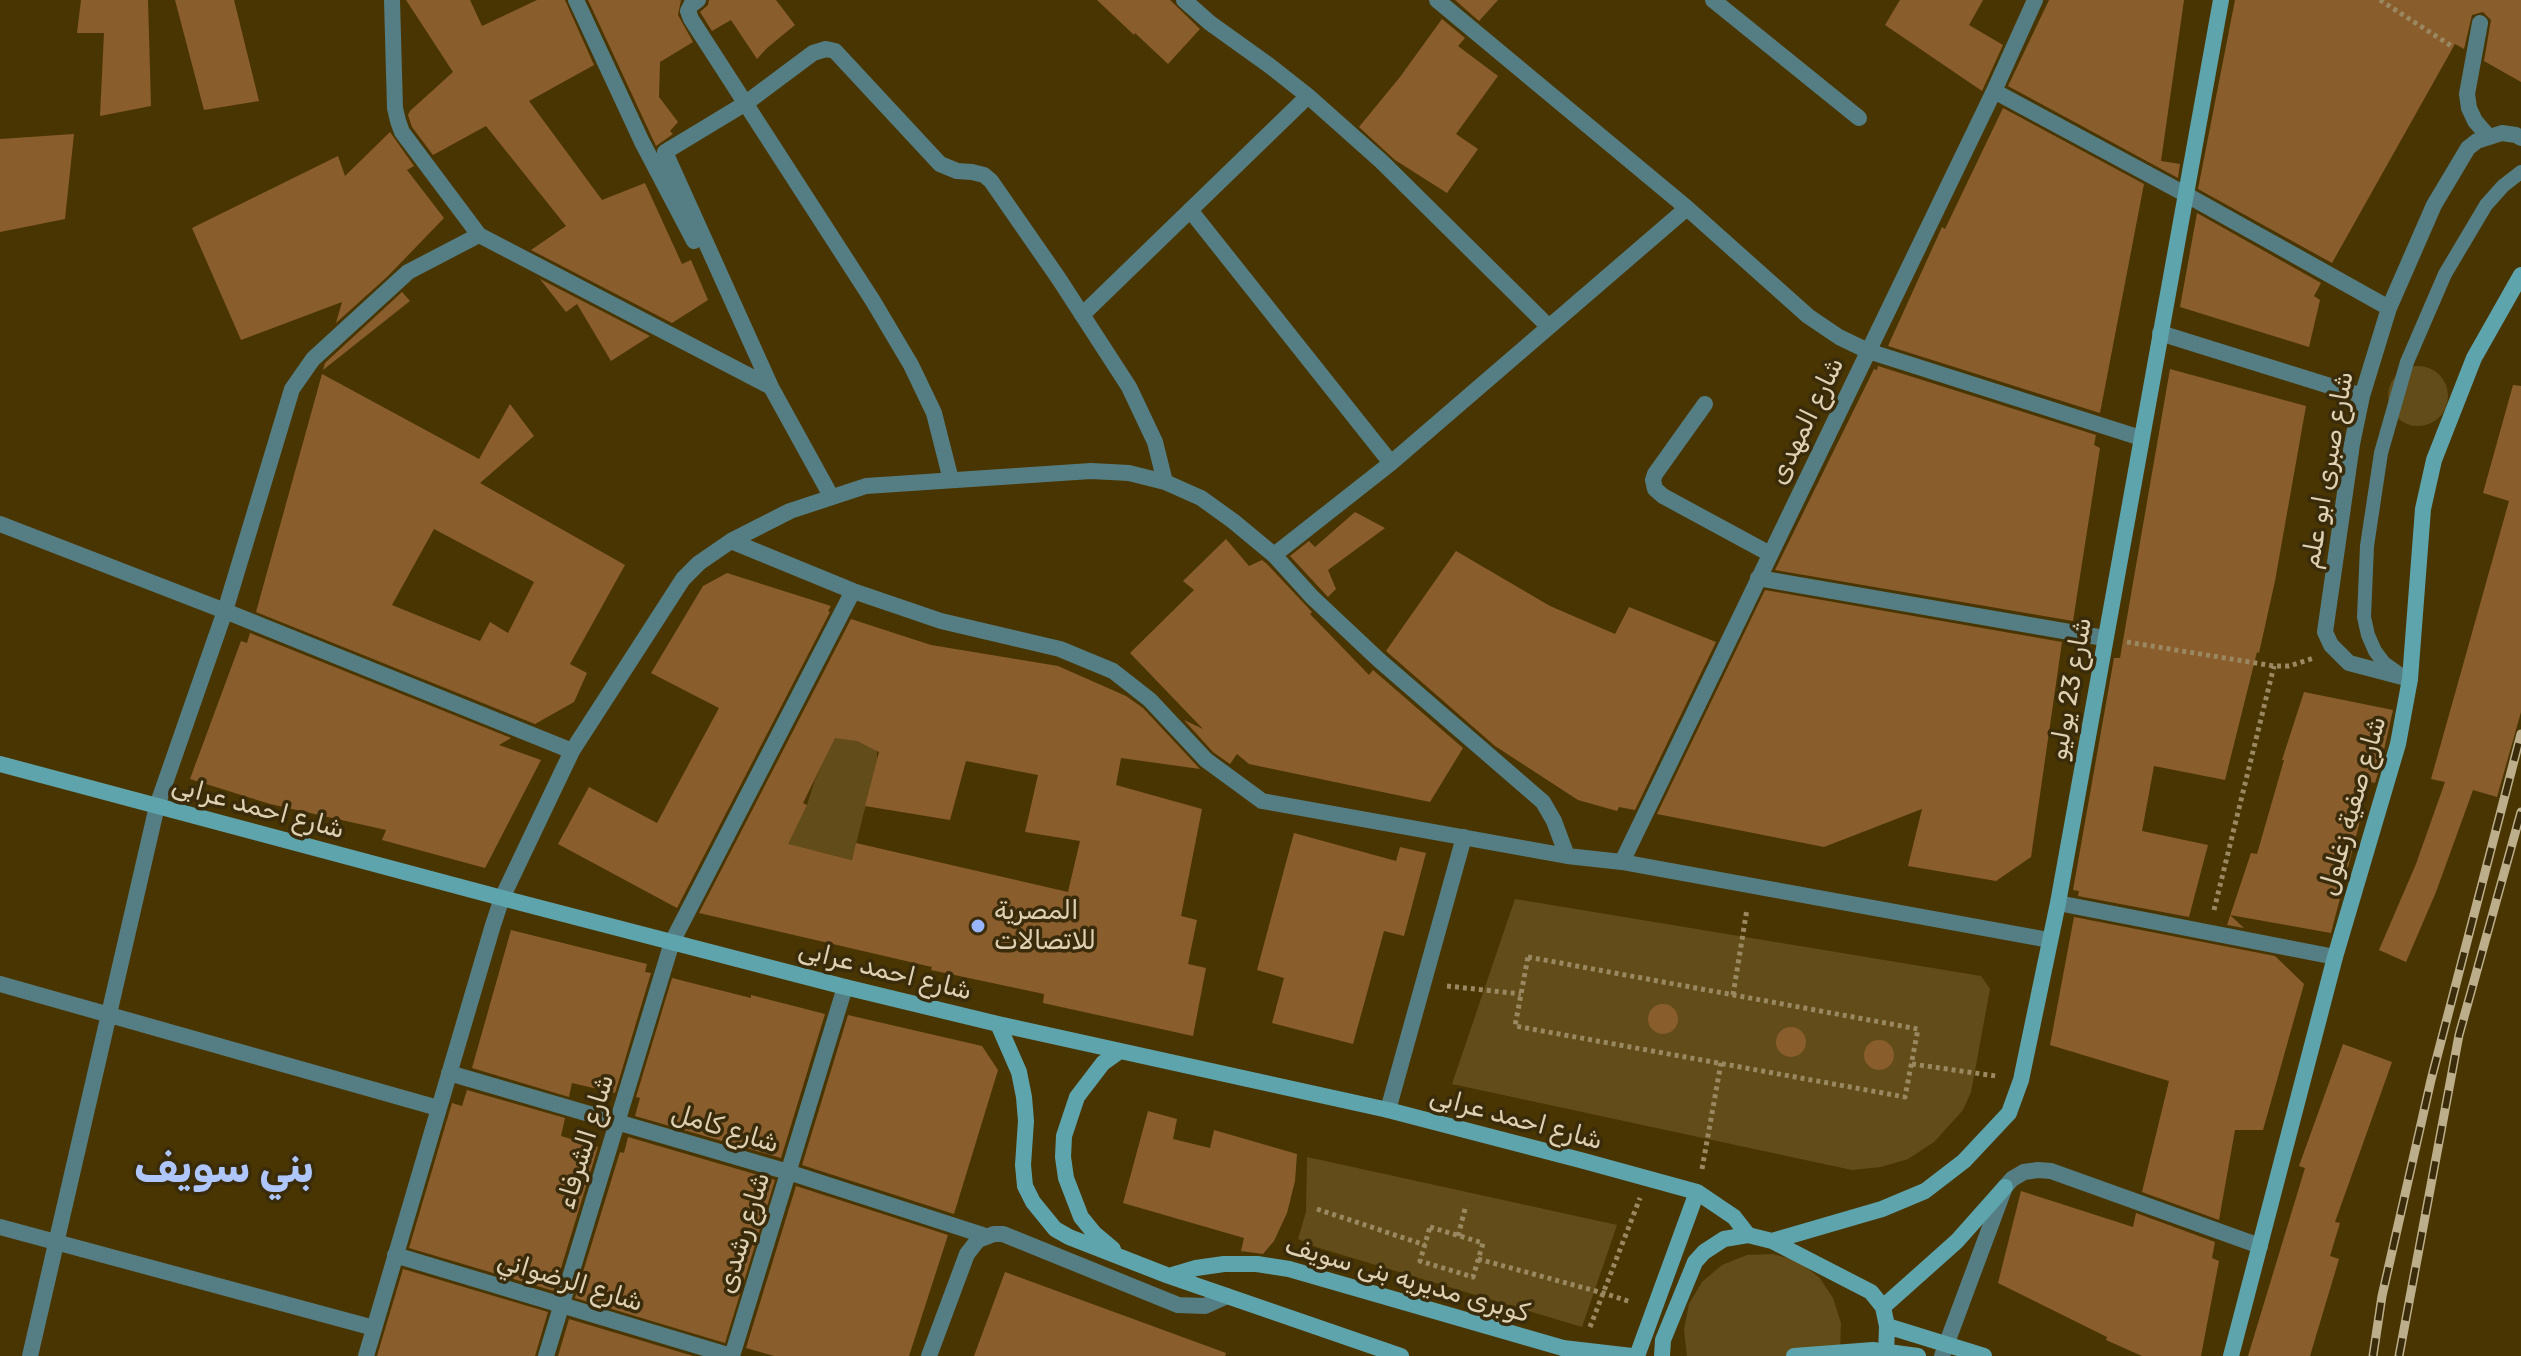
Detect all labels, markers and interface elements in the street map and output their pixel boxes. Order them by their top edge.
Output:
street label: شارع المهدى [1763,352,1851,490]
street label: شارع صبرى ابو علم [2295,369,2361,571]
street label: شارع 23 يوليو [2043,615,2099,763]
street label: شارع صفية زغلول [2313,713,2393,899]
street label: شارع احمد عرابى [168,770,348,846]
place label: المصرية للاتصالات [994,895,1096,956]
marker: المصرية للاتصالات [969,917,987,935]
street label: شارع احمد عرابى [795,934,975,1008]
street label: شارع الشرفاء [551,1071,621,1213]
street label: شارع احمد عرابى [1426,1081,1606,1157]
street label: شارع كامل [667,1098,783,1160]
district label: بني سويف [134,1145,314,1195]
street label: شارع رشدى [711,1169,777,1297]
street label: كوبرى مديريه بنى سويف [1281,1230,1533,1330]
street label: شارع الرضواني [493,1245,647,1319]

